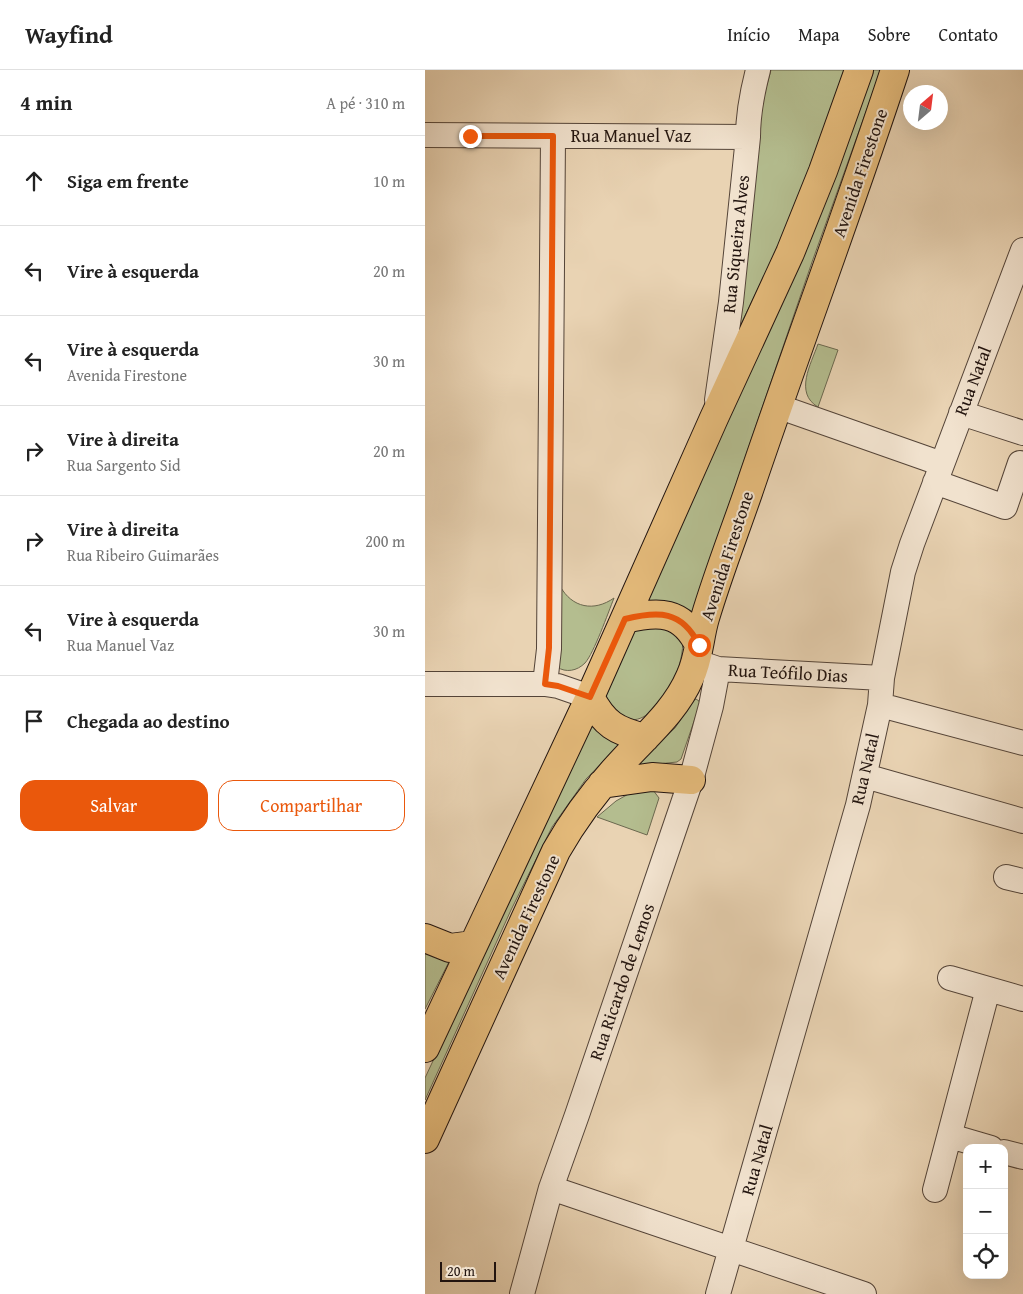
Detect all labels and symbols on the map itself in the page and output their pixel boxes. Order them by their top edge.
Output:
north arrow [903,85,948,130]
street label: Avenida Firestone [825,105,894,241]
street label: Rua Manuel Vaz [571,122,691,149]
route end [459,125,482,148]
street label: Rua Siqueira Alves [715,173,756,314]
street label: Rua Natal [947,342,998,420]
street label: Avenida Firestone [693,488,760,624]
route start [688,634,711,657]
street label: Rua Teófilo Dias [727,656,849,689]
street label: Rua Natal [843,730,886,807]
street label: Avenida Firestone [485,850,566,984]
street label: Rua Ricardo de Lemos [582,900,661,1064]
street label: Rua Natal [734,1121,780,1199]
scale bar [440,1259,496,1282]

